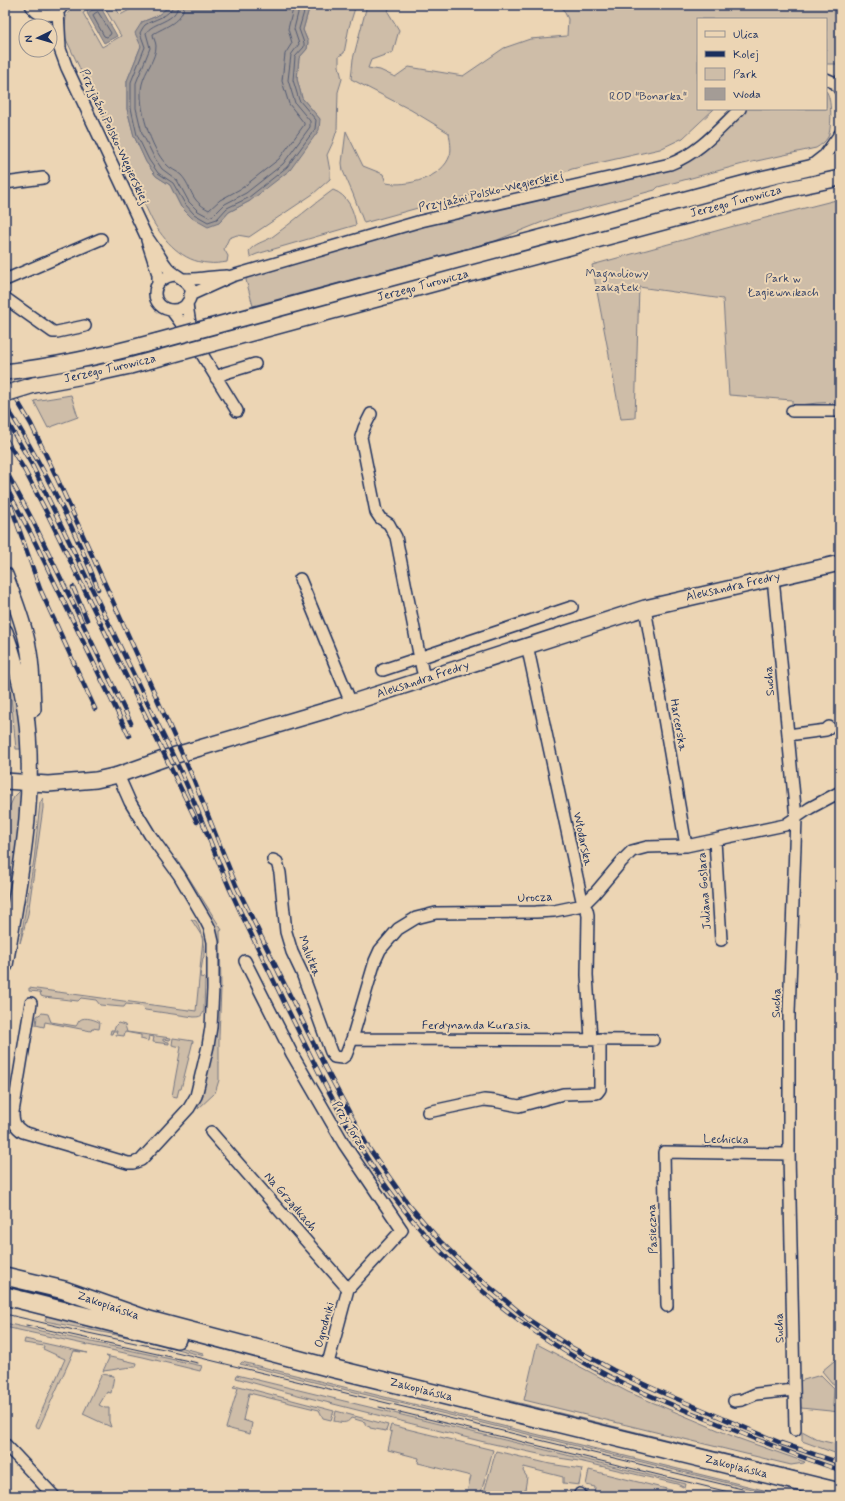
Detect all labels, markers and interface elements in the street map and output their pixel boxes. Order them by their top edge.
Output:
north arrow [18,18,58,58]
legend [697,18,827,110]
text: Ulica [733,27,759,43]
text: N [22,35,36,43]
text: Kolej [733,47,759,63]
street label: Przyjaźni Polsko-Węgierskiej [75,67,153,207]
text: Park [733,67,757,83]
text: Woda [733,87,761,103]
park label: ROD "Bonarka" [609,89,687,105]
street label: Przyjaźni Polsko-Węgierskiej [417,168,565,216]
street label: Jerzego Turowicza [688,182,784,222]
street label: Jerzego Turowicza [375,266,471,306]
park label: Magnoliowy zakątek [586,266,648,296]
park label: Park w Łagiewnikach [747,271,819,301]
street label: Jerzego Turowicza [62,351,158,387]
street label: Aleksandra Fredry [684,568,782,606]
street label: Aleksandra Fredry [375,657,471,703]
street label: Sucha [761,665,779,697]
street label: Harcerska [666,698,691,753]
street label: Włodarska [569,811,596,868]
street label: Juliana Goslara [694,852,716,930]
street label: Urocza [517,889,553,907]
street label: Malutka [294,933,324,980]
street label: Sucha [769,988,785,1018]
street label: Ferdynanda Kurasia [422,1018,531,1034]
street label: Przy Torze [328,1098,370,1154]
street label: Lechicka [703,1132,749,1148]
street label: Na Grządkach [260,1169,320,1235]
street label: Pasieczna [644,1204,662,1254]
street label: Zakopiańska [75,1288,141,1324]
street label: Ogrodniki [311,1300,339,1350]
street label: Sucha [771,1313,789,1343]
street label: Zakopiańska [388,1374,454,1406]
street label: Zakopiańska [703,1451,769,1483]

